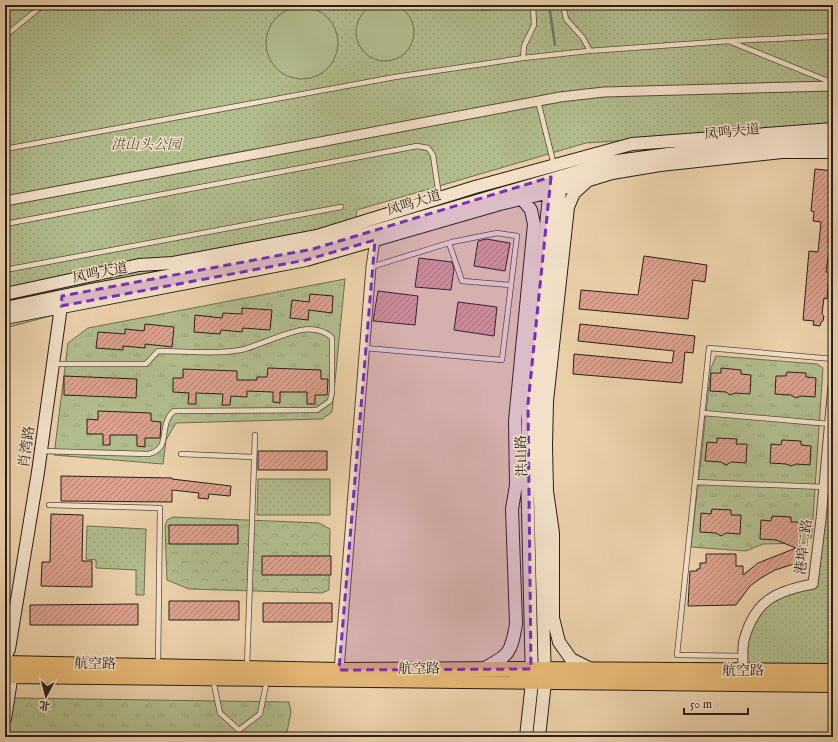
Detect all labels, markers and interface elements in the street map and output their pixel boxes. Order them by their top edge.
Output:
street label: 凤鸣大道 [703,120,761,144]
park label: 洪山头公园 [111,136,183,154]
street label: 凤鸣大道 [385,186,443,220]
street label: 凤鸣大道 [71,259,129,287]
street label: 肖湾路 [15,425,39,469]
street label: 洪山路 [512,435,532,477]
street label: 港埠二路 [792,518,816,576]
street label: 航空路 [74,655,116,673]
street label: 航空路 [398,660,440,678]
street label: 航空路 [722,662,764,680]
north arrow [26,676,66,716]
scale bar [684,690,748,716]
text: 北 [39,697,51,713]
text: 50 m [690,697,712,712]

